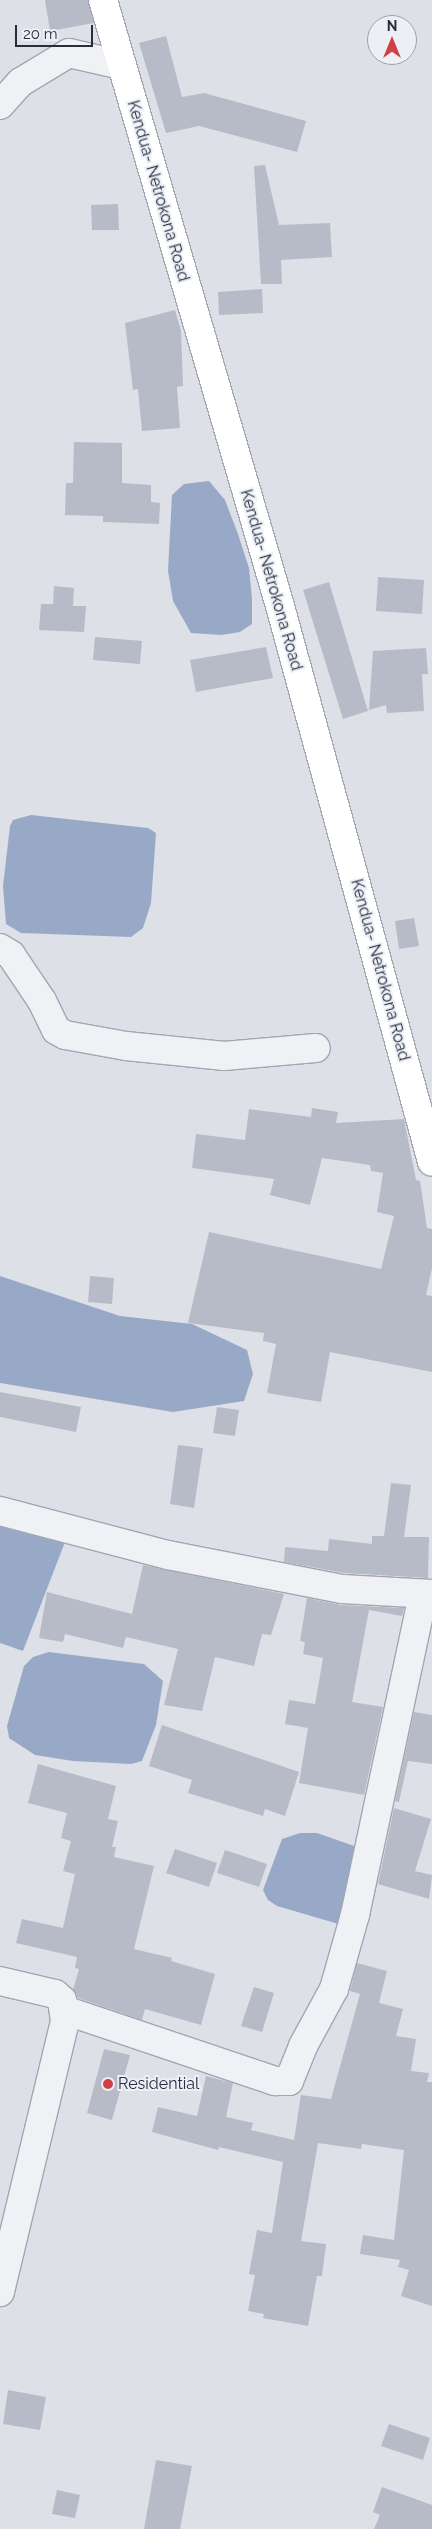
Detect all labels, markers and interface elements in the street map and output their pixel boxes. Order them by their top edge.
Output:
scale bar [18,15,95,47]
north arrow [367,15,417,65]
text: N [387,18,397,34]
text: 20 m [23,25,58,43]
street label: Kendua- Netrokona Road [123,98,193,284]
street label: Kendua- Netrokona Road [236,487,306,673]
street label: Kendua- Netrokona Road [346,877,414,1063]
place label: Residential [118,2074,199,2094]
marker: Residential [102,2078,114,2090]

